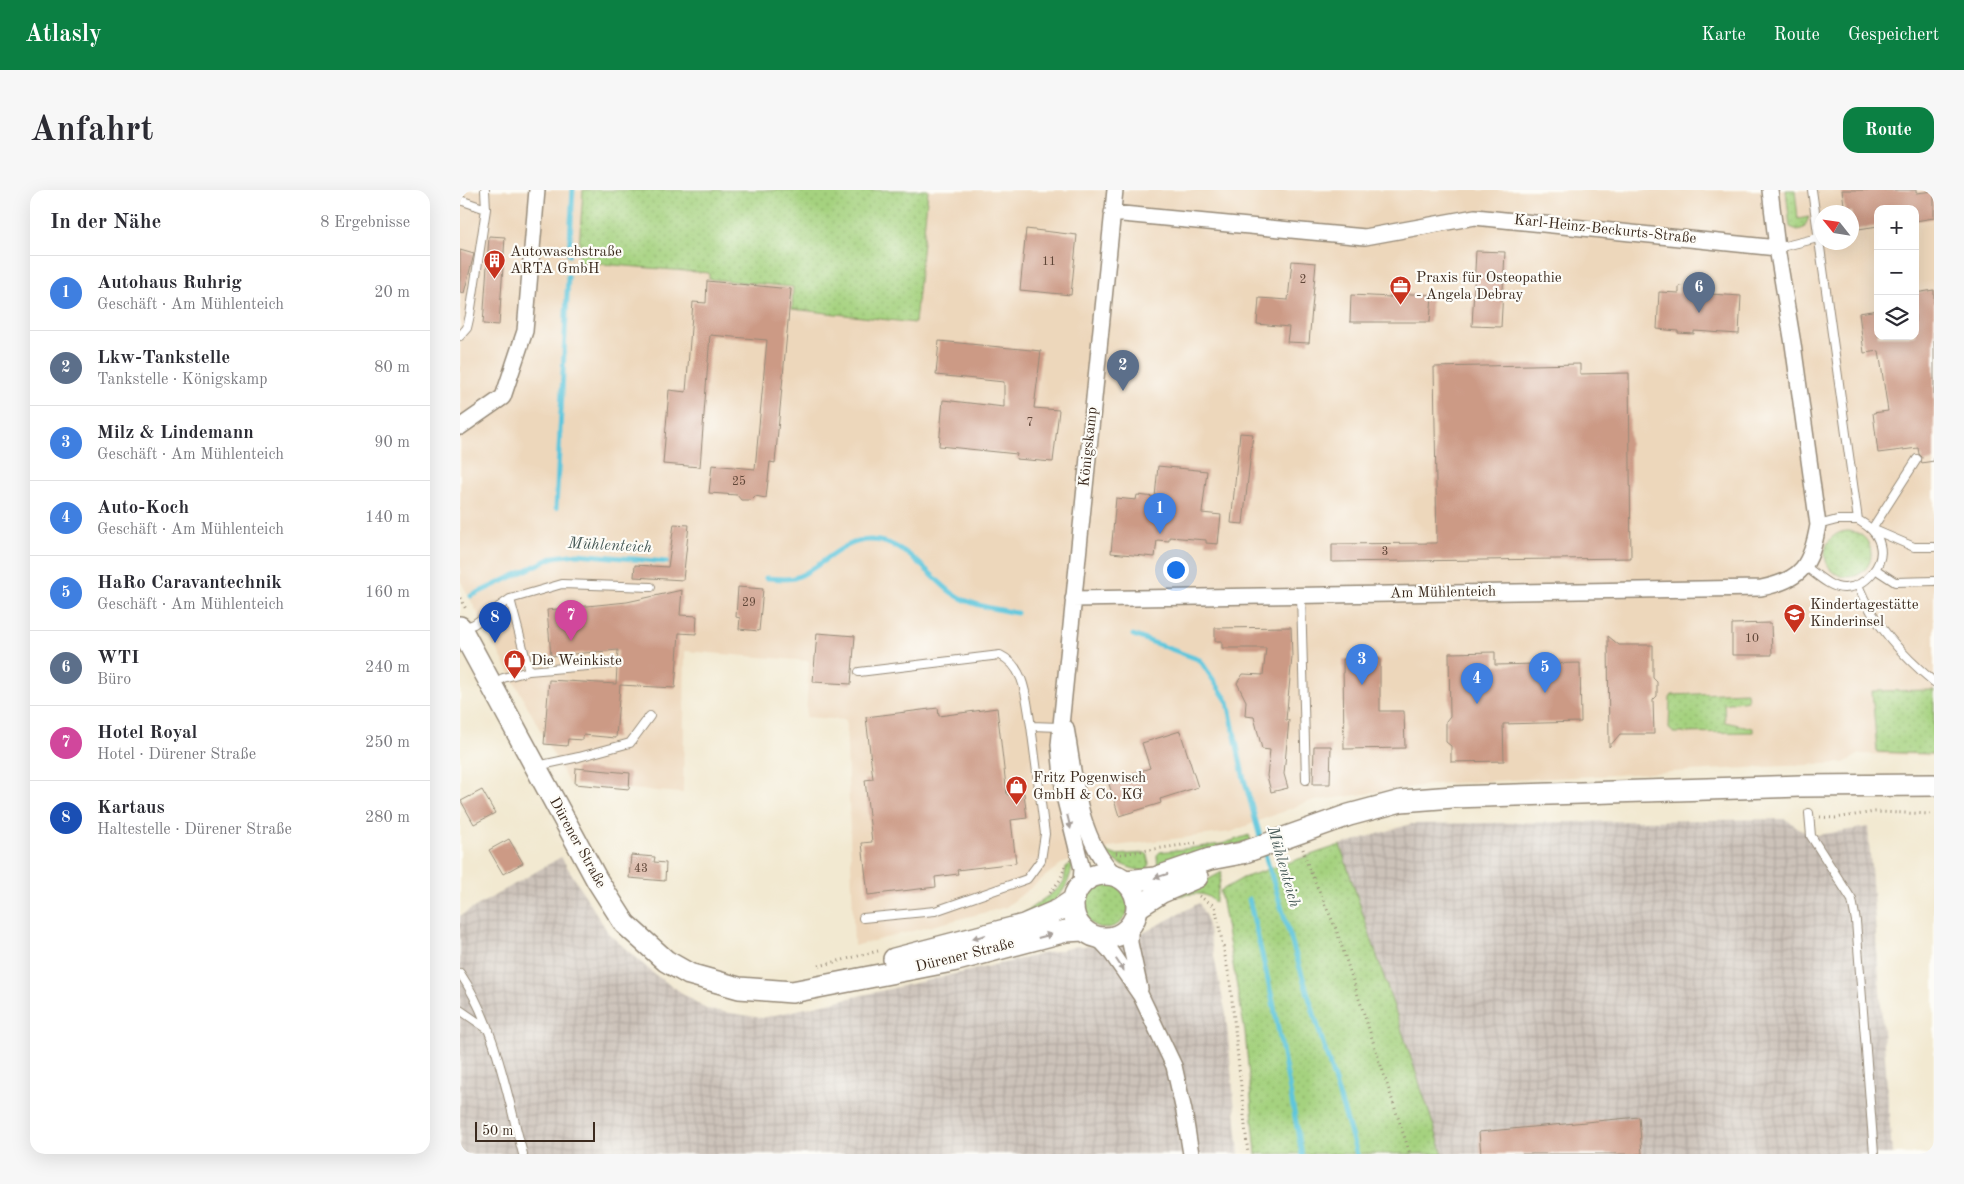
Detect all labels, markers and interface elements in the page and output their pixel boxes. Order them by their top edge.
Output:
text: Atlasly [25,23,102,47]
text: Karte [1701,26,1746,44]
text: Route [1774,26,1820,44]
text: Gespeichert [1848,26,1939,44]
button: Route [1843,107,1934,153]
text: Anfahrt [30,113,153,148]
north arrow [1814,205,1859,250]
map controls [1874,205,1919,340]
button: + [1874,205,1919,250]
text: In der Nähe [50,212,161,233]
street label: Karl-Heinz-Beckurts-Straße [1513,213,1697,247]
text: 8 Ergebnisse [320,215,410,231]
place label: Autowaschstraße ARTA GmbH [510,245,622,277]
building icon: Autowaschstraße ARTA GmbH [482,249,506,280]
button: − [1874,250,1919,295]
house number: 11 [1042,256,1056,268]
place label: Praxis für Osteopathie - Angela Debray [1416,271,1562,303]
pin: 6 [1683,272,1715,313]
text: Autohaus Ruhrig [97,274,242,293]
house number: 2 [1300,274,1306,286]
office icon: Praxis für Osteopathie - Angela Debray [1388,275,1412,306]
text: 1 [61,285,71,301]
text: 20 m [374,285,410,301]
button: layers [1874,295,1919,340]
text: Geschäft · Am Mühlenteich [97,297,284,313]
text: Lkw-Tankstelle [97,349,230,368]
pin: 2 [1107,350,1139,391]
text: 2 [61,360,71,376]
text: 80 m [374,360,410,376]
text: Tankstelle · Königskamp [97,372,268,388]
street label: Königskamp [1077,406,1101,488]
house number: 7 [1027,417,1033,429]
text: Milz & Lindemann [97,424,254,443]
text: 3 [61,435,71,451]
text: 90 m [374,435,410,451]
text: Geschäft · Am Mühlenteich [97,447,284,463]
house number: 25 [732,475,746,488]
pin: 1 [1144,493,1176,534]
text: Auto-Koch [97,499,189,518]
text: 4 [61,510,71,526]
text: 140 m [365,510,410,526]
text: Geschäft · Am Mühlenteich [97,522,284,538]
water label: Mühlenteich [567,536,652,556]
house number: 3 [1382,546,1388,558]
your location [1163,557,1189,583]
text: HaRo Caravantechnik [97,574,282,593]
text: 5 [61,585,71,601]
text: 160 m [365,585,410,601]
street label: Am Mühlenteich [1390,585,1496,601]
text: Geschäft · Am Mühlenteich [97,597,284,613]
house number: 29 [742,597,756,609]
place label: Kindertagestätte Kinderinsel [1810,598,1919,630]
pin: 7 [555,600,587,641]
pin: 8 [479,602,511,643]
school or university icon: Kindertagestätte Kinderinsel [1782,602,1806,633]
house number: 10 [1745,633,1759,645]
pin: 3 [1346,644,1378,685]
text: WTI [97,649,139,668]
shop icon: Die Weinkiste [503,649,527,680]
pin: 5 [1529,652,1561,693]
place label: Die Weinkiste [531,654,622,669]
text: 6 [61,660,71,676]
text: 240 m [365,660,410,676]
pin: 4 [1461,663,1493,704]
text: Büro [97,672,131,688]
text: Hotel Royal [97,724,197,743]
text: 7 [61,735,71,751]
text: 250 m [365,735,410,751]
text: Hotel · Dürener Straße [97,747,256,763]
place label: Fritz Pogenwisch GmbH & Co. KG [1033,771,1146,803]
shop icon: Fritz Pogenwisch GmbH & Co. KG [1005,775,1029,806]
street label: Dürener Straße [546,795,608,891]
text: Kartaus [97,799,165,818]
text: 8 [61,810,71,826]
text: 280 m [365,810,410,826]
one-way arrow [1065,815,1073,830]
text: Haltestelle · Dürener Straße [97,822,292,838]
water label: Mühlenteich [1263,823,1302,910]
house number: 43 [634,863,648,875]
one-way arrow [1153,872,1168,880]
one-way arrow [1037,932,1052,940]
one-way arrow [971,933,986,941]
street label: Dürener Straße [914,936,1016,975]
one-way arrow [1115,959,1125,972]
scale bar [475,1119,595,1142]
text: 50 m [482,1124,513,1138]

